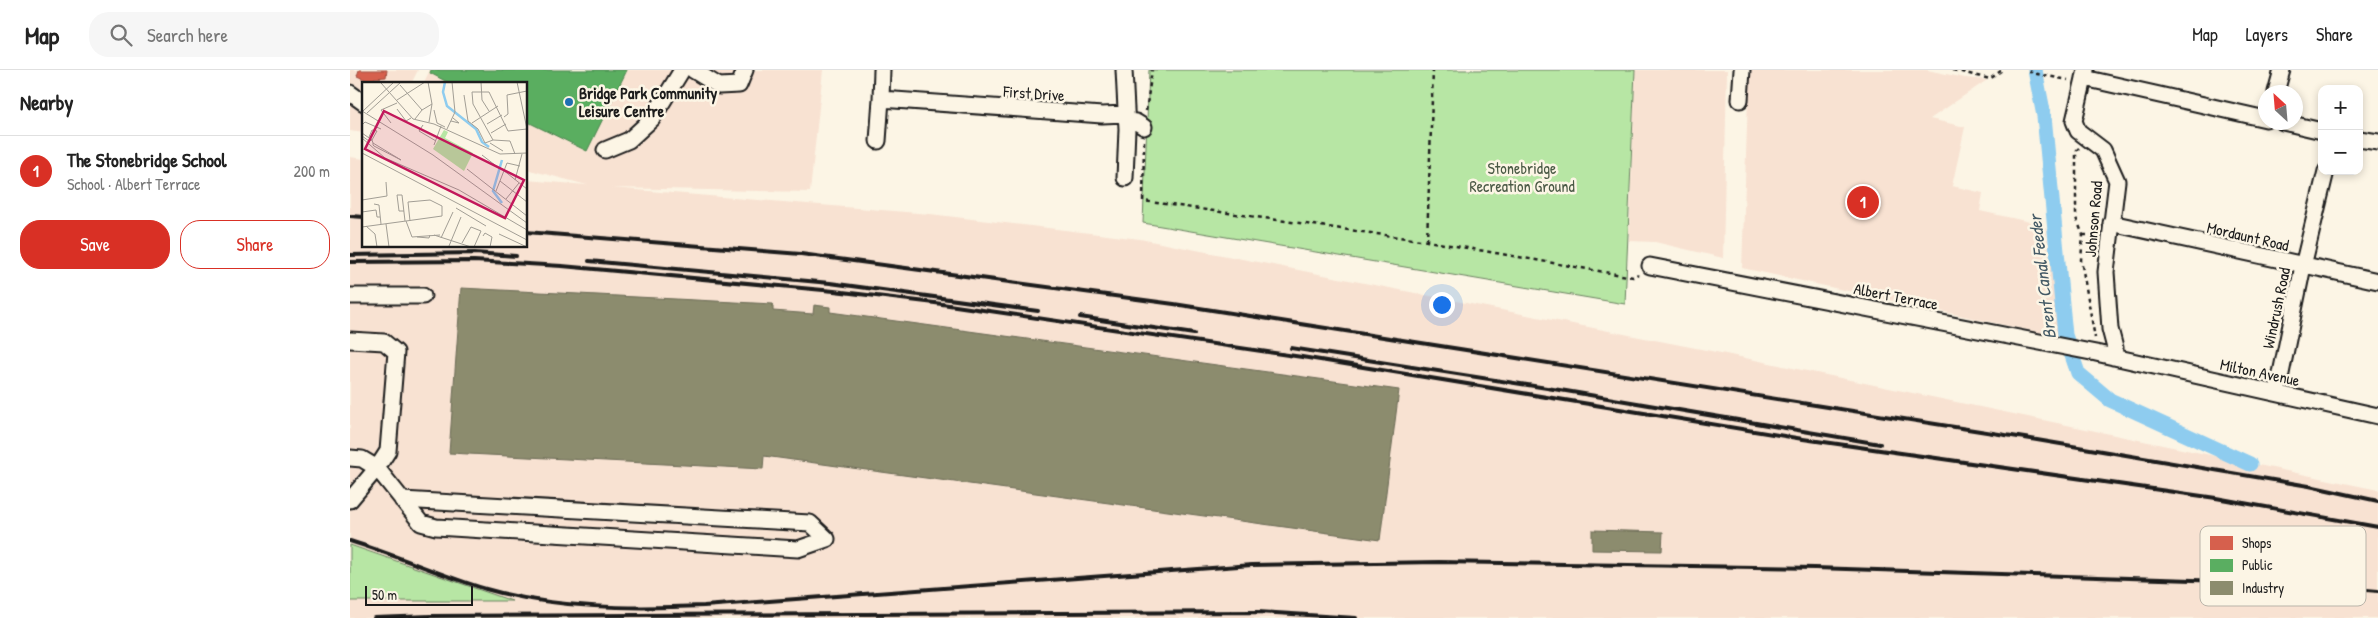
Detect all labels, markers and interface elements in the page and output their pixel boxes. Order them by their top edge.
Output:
search box [89,12,439,57]
text: Map [25,19,59,51]
icon: search [107,21,135,49]
text: Search here [147,22,228,48]
text: Map [2192,22,2218,47]
text: Layers [2246,22,2288,47]
text: Share [2316,22,2353,47]
street label: First Drive [1002,80,1066,106]
inset map [362,82,528,248]
place label: Bridge Park Community Leisure Centre [579,82,717,122]
north arrow [2258,85,2303,130]
map controls [2318,85,2363,175]
button: + [2318,85,2363,130]
text: Nearby [20,88,73,117]
marker: Bridge Park Community Leisure Centre [563,96,575,108]
button: − [2318,130,2363,175]
text: The Stonebridge School [67,147,227,173]
park label: Stonebridge Recreation Ground [1469,157,1575,197]
text: 1 [33,160,39,182]
text: 200 m [294,160,330,182]
text: School · Albert Terrace [67,173,200,195]
street label: Johnson Road [2079,180,2107,258]
pin: 1 [1847,183,1879,221]
water label: Brent Canal Feeder [2022,211,2062,341]
street label: Mordaunt Road [2205,216,2291,256]
button: Save [20,220,170,269]
button: Share [180,220,330,269]
street label: Windrush Road [2257,265,2295,351]
street label: Albert Terrace [1852,277,1941,315]
your location [1429,292,1455,318]
street label: Milton Avenue [2218,353,2302,391]
legend [2200,526,2366,606]
text: Shops [2242,533,2271,553]
text: Public [2242,555,2273,574]
text: Industry [2242,578,2284,598]
scale bar [365,583,472,606]
text: 50 m [372,585,397,604]

